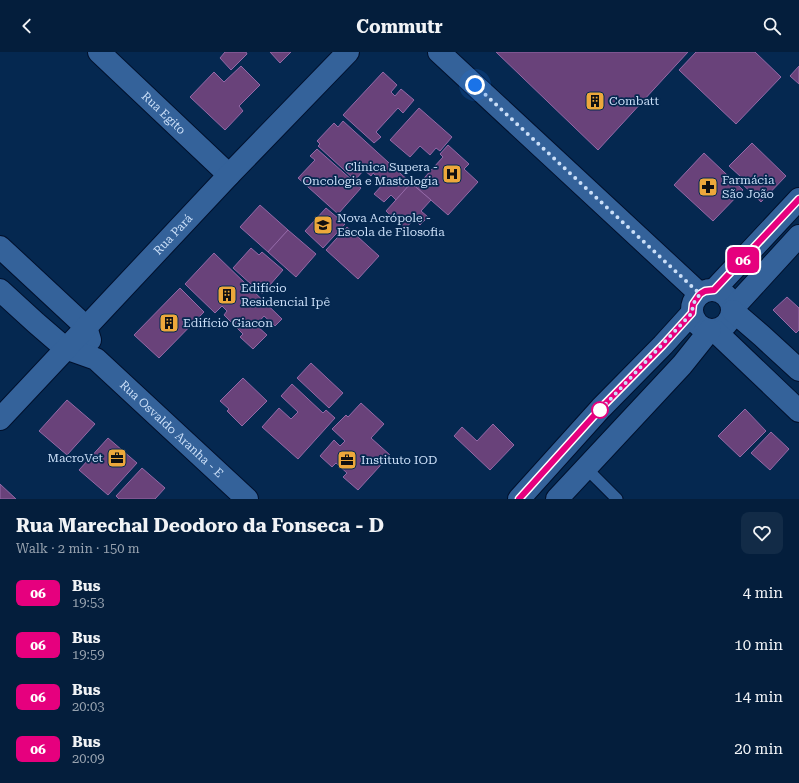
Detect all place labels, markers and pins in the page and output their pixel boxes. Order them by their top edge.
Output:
building icon: Combatt [584,90,606,112]
place label: Combatt [609,94,659,108]
place label: Clínica Supera - Oncologia e Mastologia [302,160,438,188]
hospital icon: Clínica Supera - Oncologia e Mastologia [441,163,463,185]
place label: Farmácia São João [722,173,775,201]
pharmacy icon: Farmácia São João [697,176,719,198]
place label: Nova Acrópole - Escola de Filosofia [337,211,445,239]
school or university icon: Nova Acrópole - Escola de Filosofia [312,214,334,236]
place label: Edifício Residencial Ipê [241,281,330,309]
building icon: Edifício Residencial Ipê [216,284,238,306]
building icon: Edifício Giacon [158,312,180,334]
place label: Edifício Giacon [183,316,273,330]
unlabelled marker [591,401,609,419]
office icon: MacroVet [106,447,128,469]
office icon: Instituto IOD [336,449,358,471]
place label: MacroVet [48,451,104,465]
place label: Instituto IOD [361,453,437,467]

